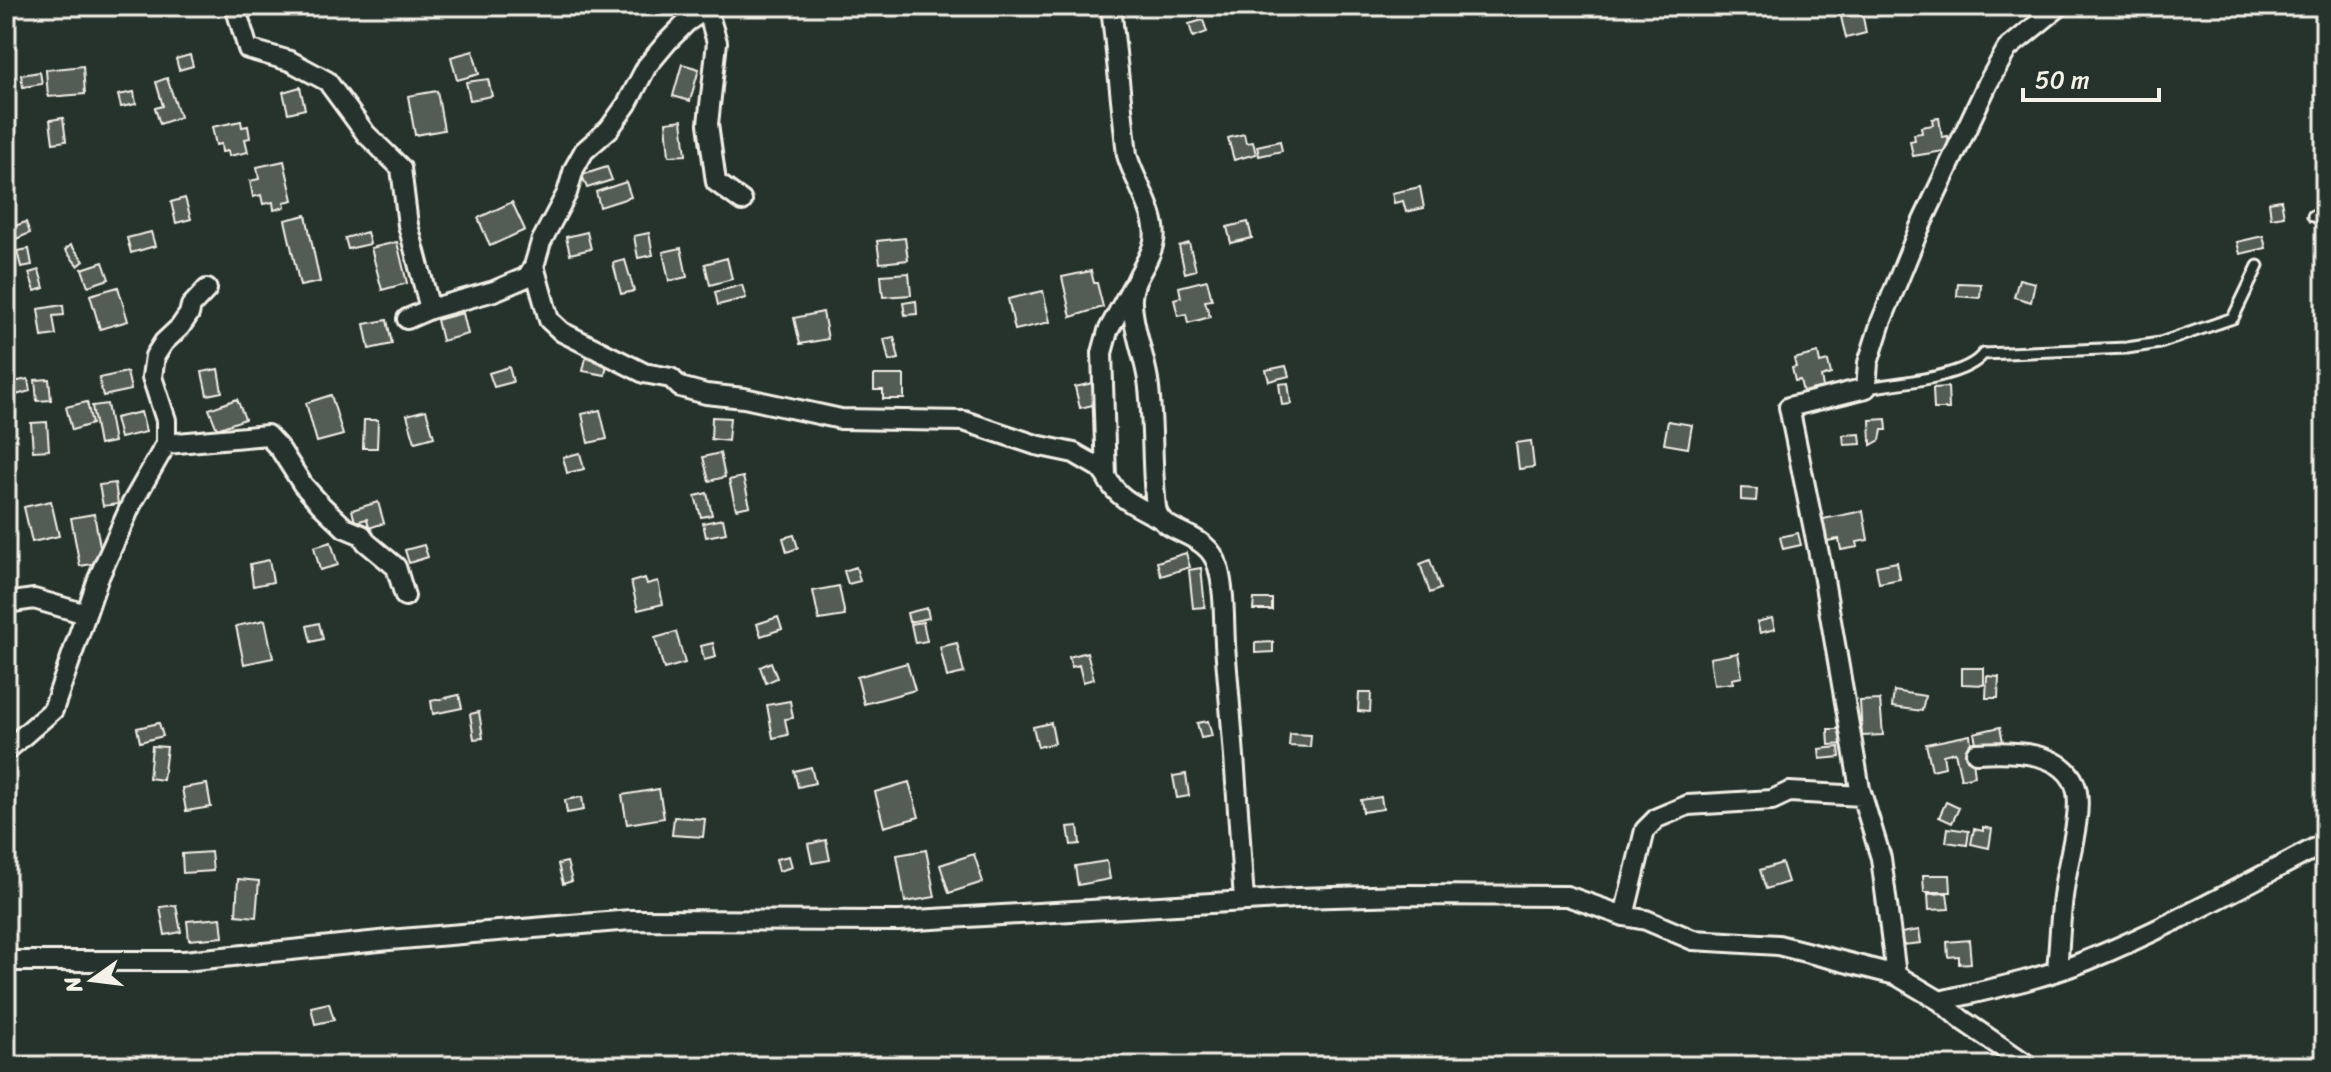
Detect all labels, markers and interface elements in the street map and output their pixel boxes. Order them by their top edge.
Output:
scale bar [2023,52,2159,102]
text: 50 m [2035,59,2090,101]
north arrow [52,940,132,1020]
text: N [52,972,94,998]

